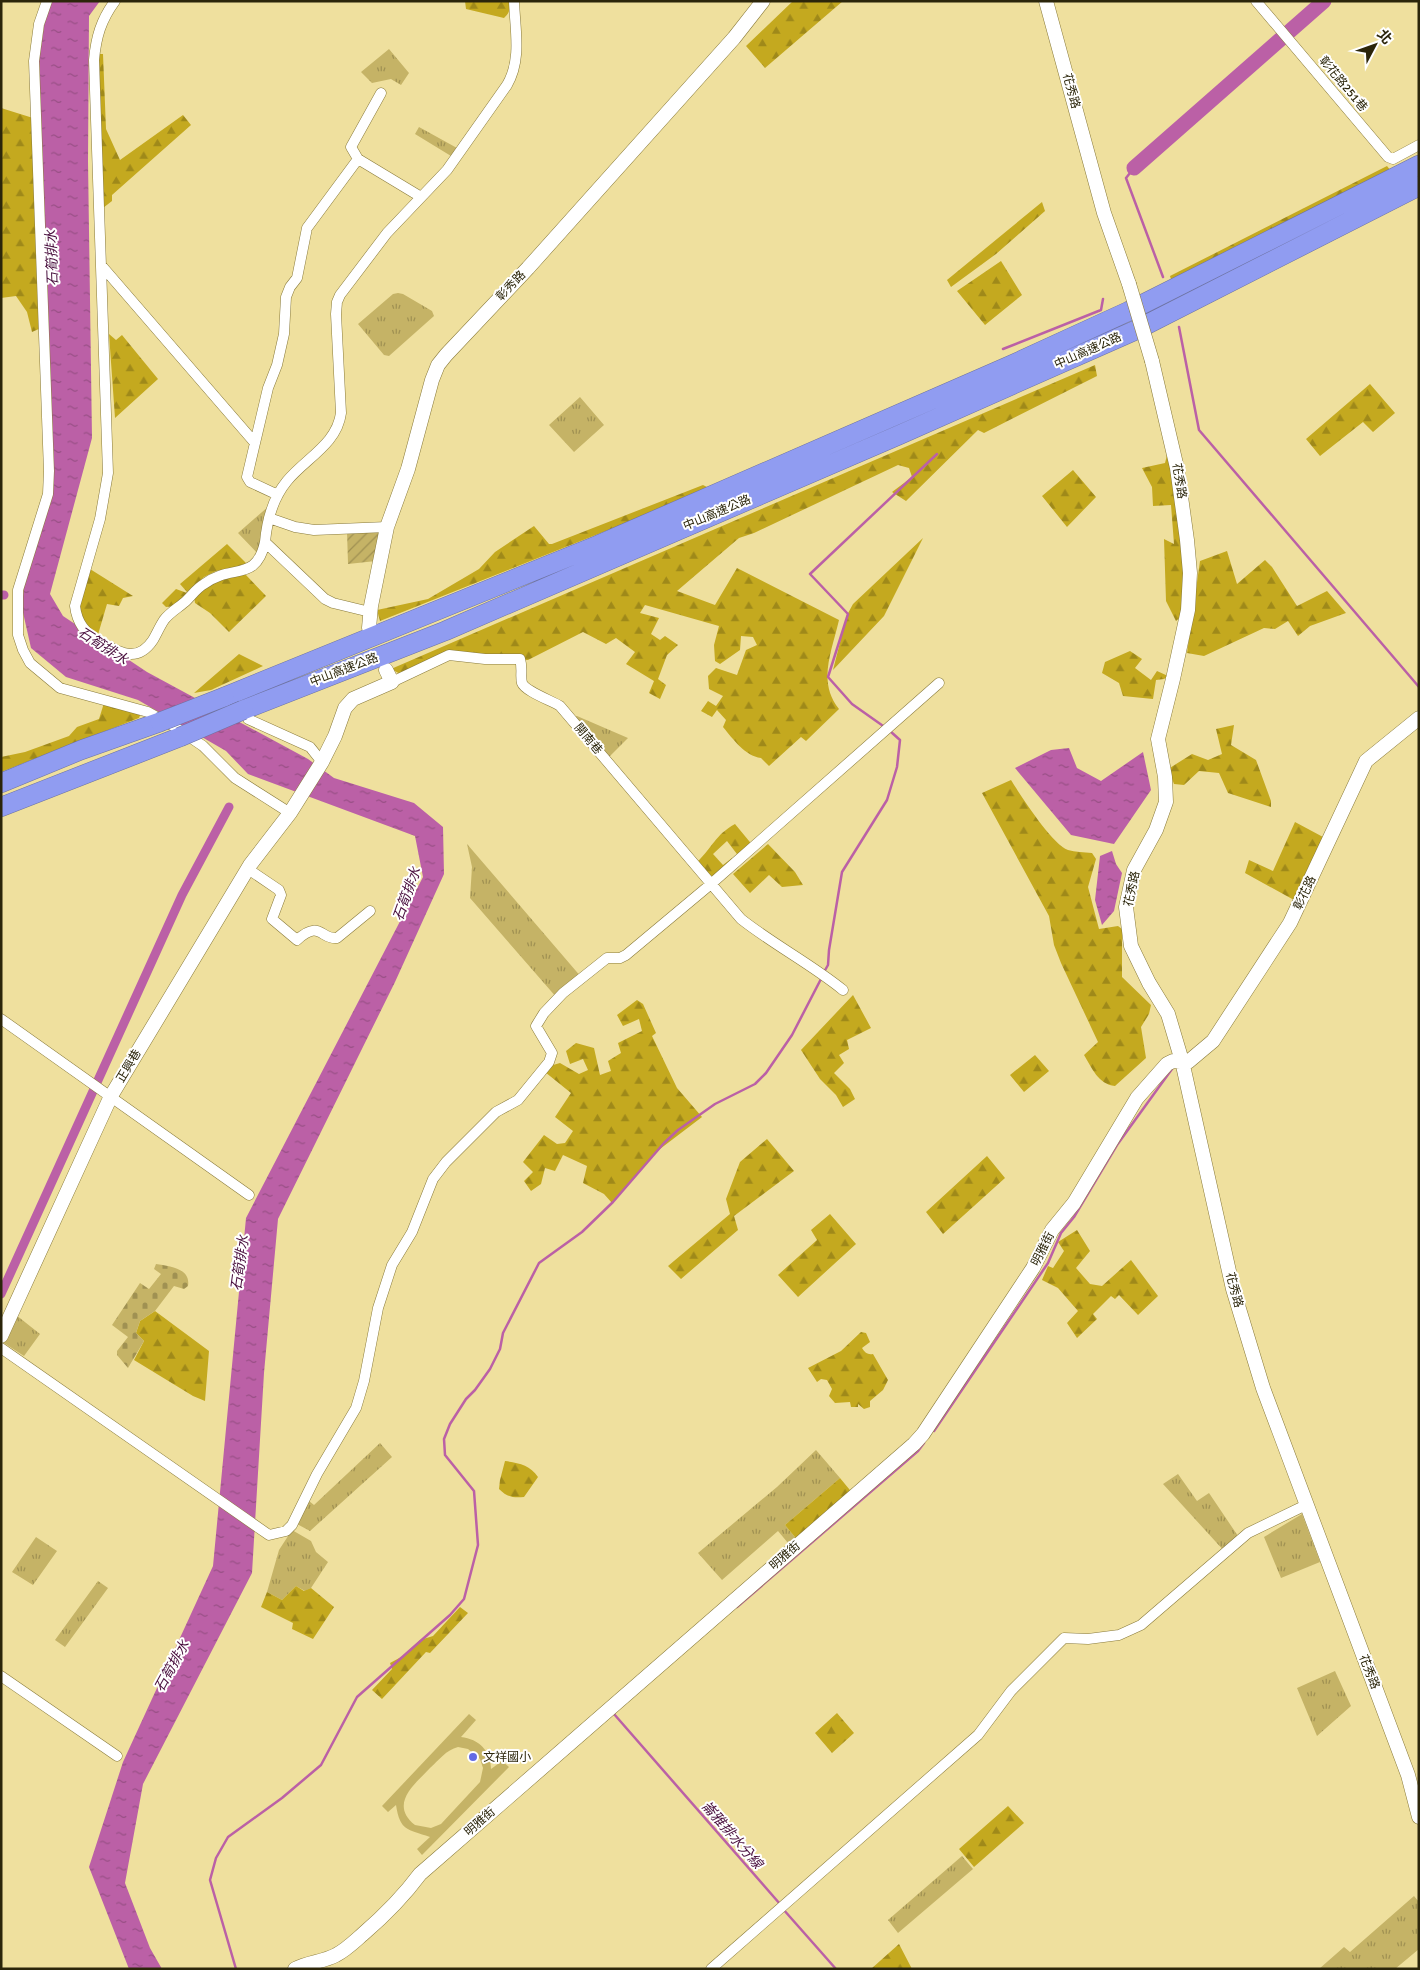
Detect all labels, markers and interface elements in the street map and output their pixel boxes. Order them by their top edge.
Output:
north arrow [1350,20,1400,70]
text: 北 [1373,26,1395,48]
street label: 彰花路251巷 [1316,53,1370,115]
street label: 花秀路 [1059,72,1083,110]
water label: 石筍排水 [42,229,61,286]
street label: 彰秀路 [493,268,529,304]
street label: 中山高速公路 [1052,330,1124,372]
street label: 花秀路 [1169,462,1189,500]
street label: 中山高速公路 [681,492,753,534]
water label: 石筍排水 [75,624,132,669]
street label: 中山高速公路 [308,650,380,690]
street label: 開南巷 [571,720,605,758]
water label: 石筍排水 [389,864,425,923]
street label: 花秀路 [1121,870,1143,908]
street label: 彰花路 [1291,874,1319,912]
street label: 正興巷 [113,1047,145,1085]
street label: 明雅街 [1028,1230,1058,1268]
water label: 石筍排水 [228,1233,252,1292]
street label: 花秀路 [1222,1271,1246,1309]
street label: 明雅街 [766,1539,804,1573]
water label: 石筍排水 [151,1637,193,1695]
street label: 花秀路 [1356,1653,1382,1691]
place label: 文祥國小 [483,1750,531,1765]
marker: 文祥國小 [467,1751,479,1763]
water label: 崙雅排水分線 [698,1798,767,1874]
street label: 明雅街 [461,1805,499,1839]

